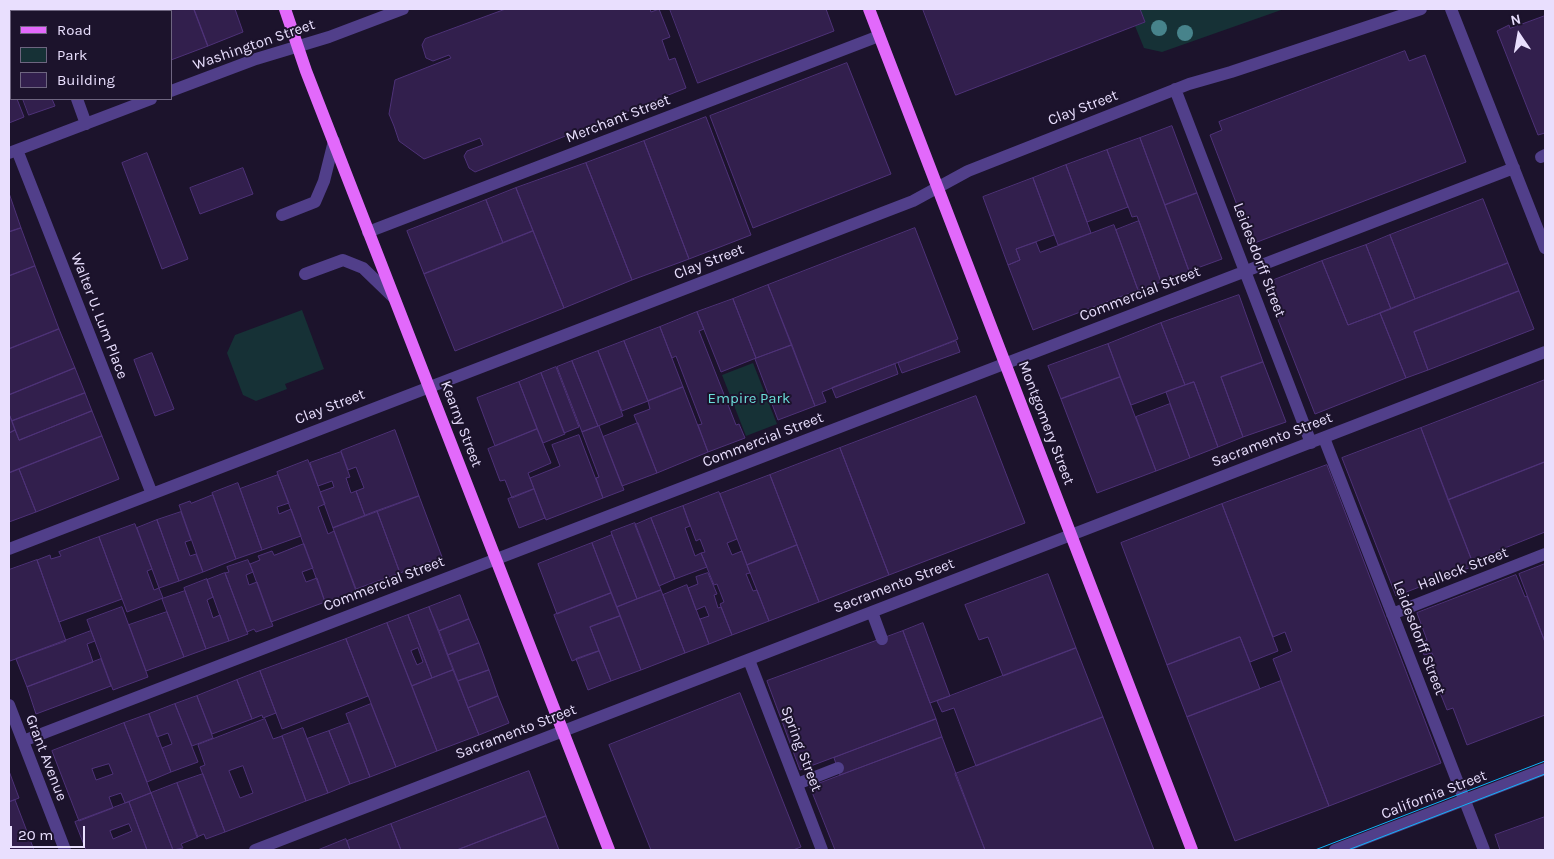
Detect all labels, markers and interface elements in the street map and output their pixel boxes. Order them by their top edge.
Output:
legend [10,10,172,100]
north arrow [1494,10,1544,60]
text: N [1509,10,1522,29]
street label: Washington Street [191,16,317,74]
text: Road [57,21,92,39]
text: Park [57,46,87,64]
text: Building [57,71,115,89]
street label: Clay Street [1046,86,1120,130]
street label: Merchant Street [563,91,673,147]
street label: Leidesdorff Street [1229,200,1289,320]
street label: Clay Street [672,240,746,284]
street label: Walter U. Lum Place [67,250,131,382]
street label: Commercial Street [1077,263,1203,325]
street label: Montgomery Street [1014,359,1078,487]
street label: Kearny Street [436,378,486,470]
street label: Clay Street [293,385,367,429]
park label: Empire Park [708,390,790,408]
street label: Commercial Street [700,409,826,471]
street label: Sacramento Street [1209,409,1335,471]
street label: Halleck Street [1415,544,1511,594]
street label: Commercial Street [321,553,447,615]
street label: Sacramento Street [831,555,957,617]
street label: Leidesdorff Street [1389,578,1449,698]
street label: Sacramento Street [453,701,579,763]
street label: Spring Street [776,704,826,794]
street label: Grant Avenue [21,712,71,804]
street label: California Street [1379,767,1489,823]
scale bar [12,816,88,848]
text: 20 m [18,826,53,844]

